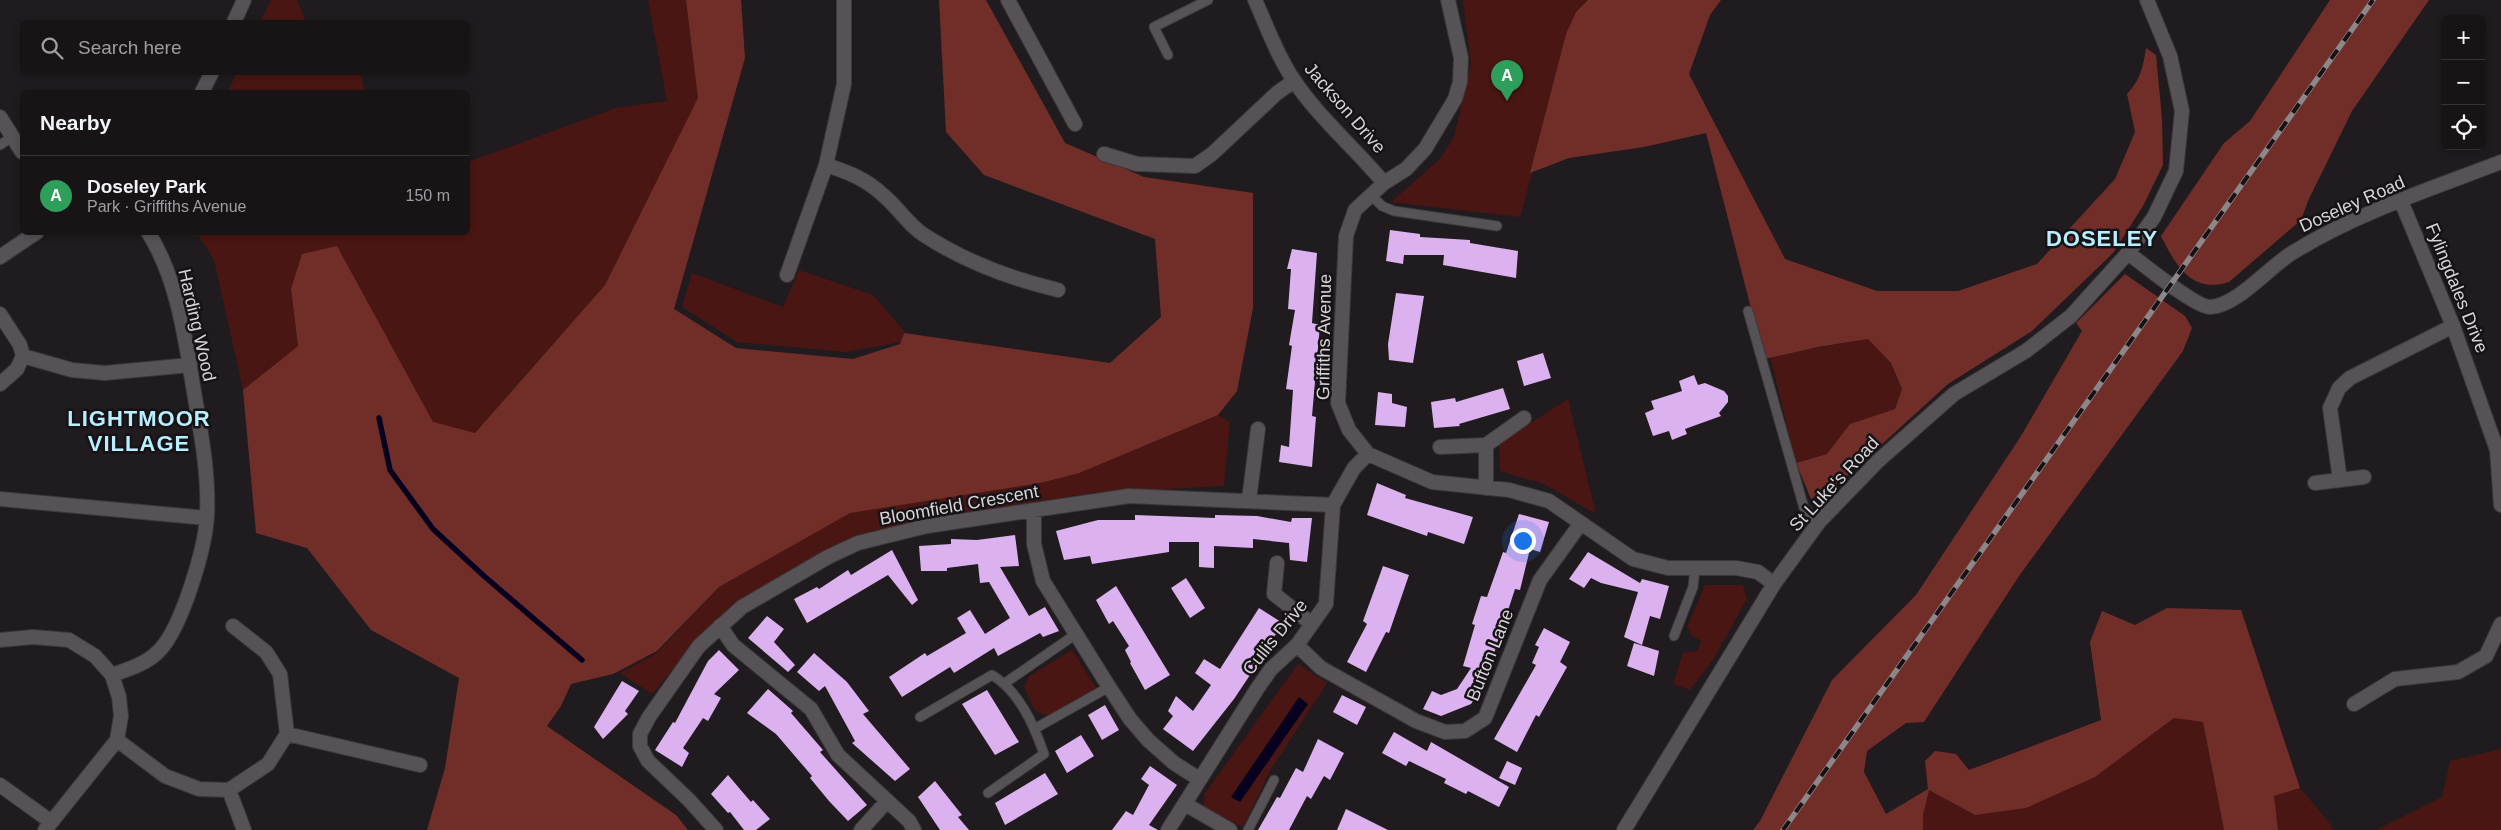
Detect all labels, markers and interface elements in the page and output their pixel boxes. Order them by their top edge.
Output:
map controls [2441,15,2486,150]
button: + [2441,15,2486,60]
search box [20,20,470,75]
icon: search [38,34,66,62]
text: Search here [78,37,182,58]
street label: Jackson Drive [1300,59,1390,157]
pin: A [1491,60,1523,101]
button: − [2441,60,2486,105]
button: locate [2441,105,2486,150]
text: Nearby [40,111,111,134]
street label: Doseley Road [2296,172,2408,236]
text: Doseley Park [87,176,206,197]
text: A [50,187,62,204]
text: 150 m [406,187,450,204]
text: Park · Griffiths Avenue [87,198,246,215]
street label: Fylingdales Drive [2422,220,2492,356]
district label: DOSELEY [2046,226,2158,251]
street label: Harding Wood [174,267,220,383]
street label: Griffiths Avenue [1313,274,1335,400]
district label: LIGHTMOOR VILLAGE [67,406,211,456]
street label: St Luke's Road [1785,433,1883,535]
street label: Bloomfield Crescent [878,481,1040,529]
your location [1510,528,1536,554]
street label: Cullis Drive [1239,595,1311,679]
street label: Bufton Lane [1463,606,1517,704]

